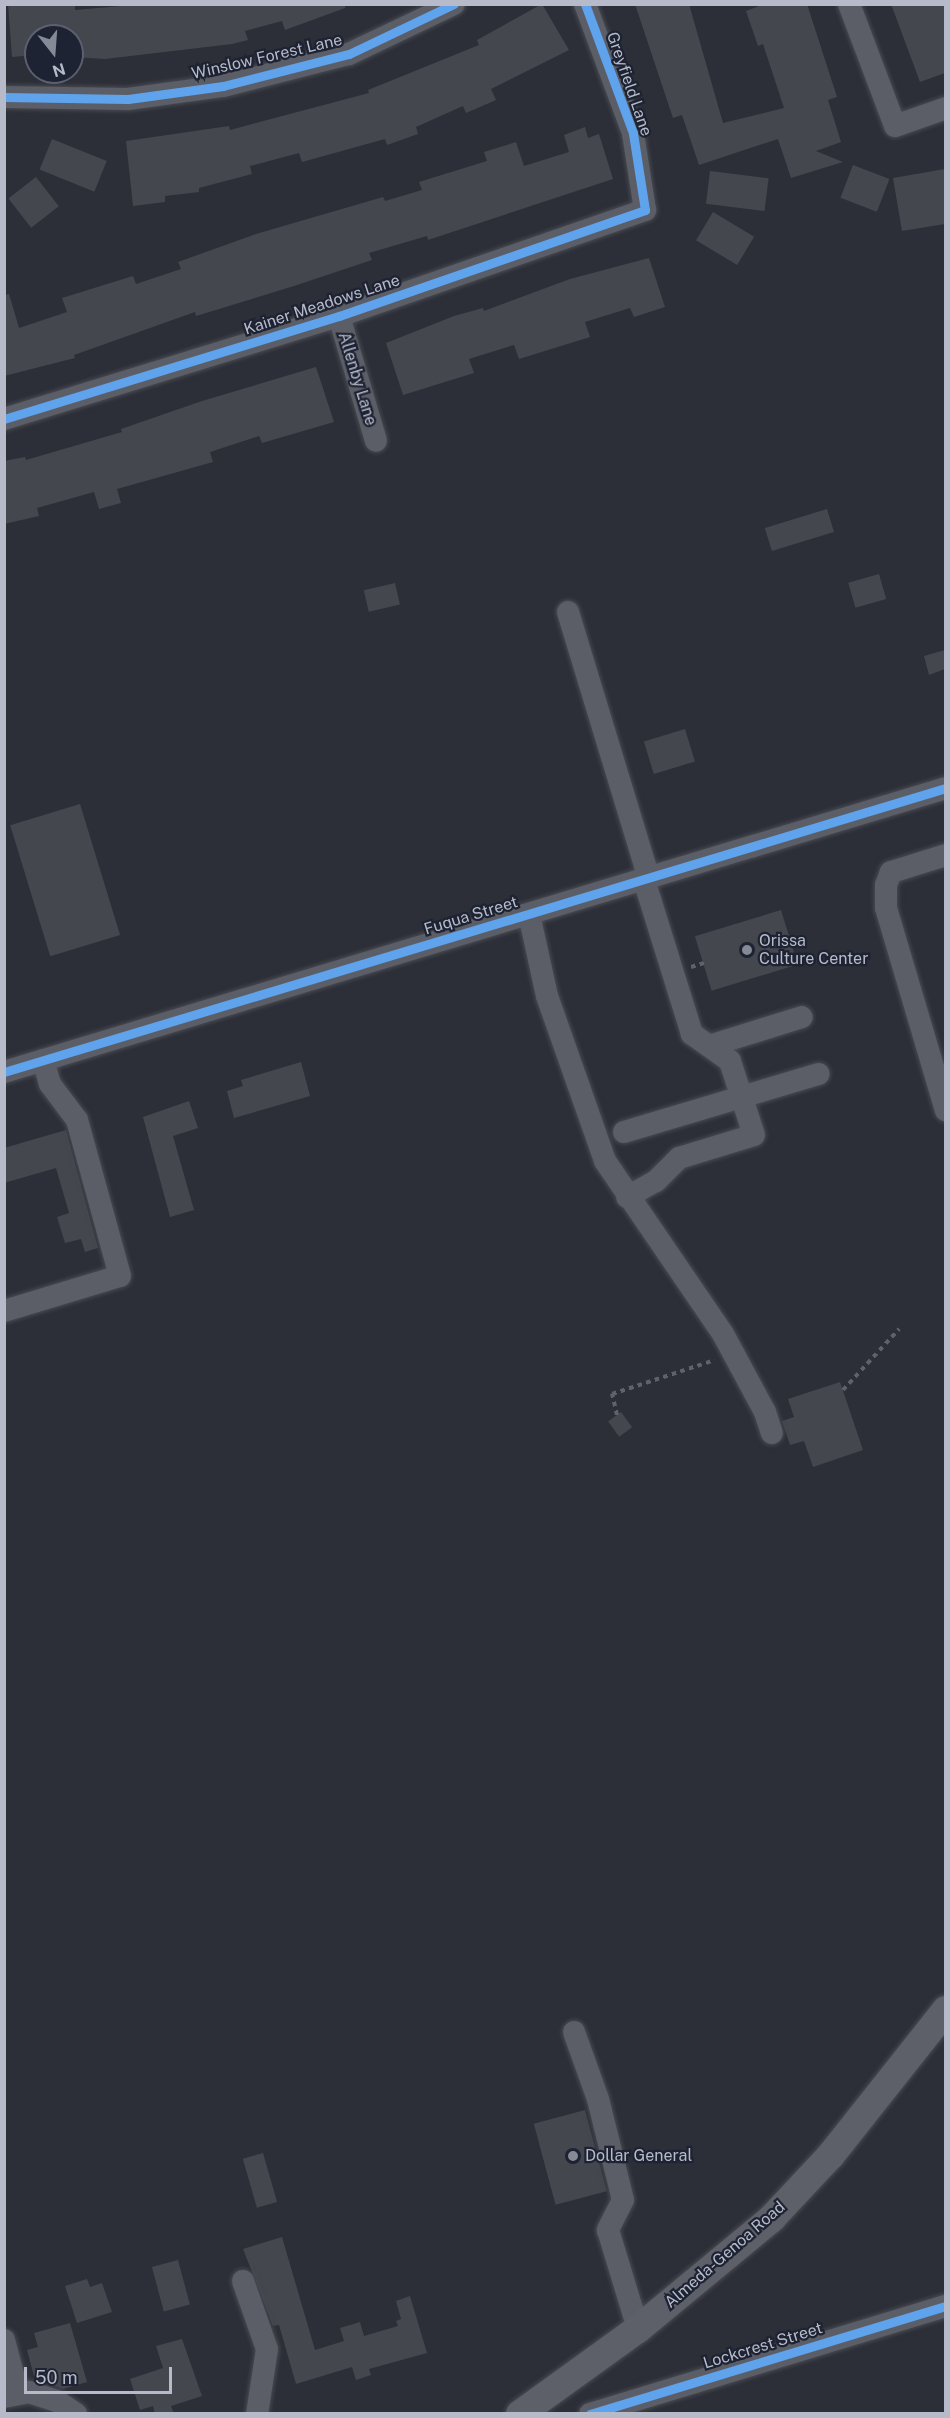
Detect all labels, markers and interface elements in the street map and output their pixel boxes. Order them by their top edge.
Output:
north arrow [24,24,84,84]
street label: Greyfield Lane [602,29,656,139]
street label: Winslow Forest Lane [190,30,344,84]
text: N [50,59,68,81]
street label: Kainer Meadows Lane [242,271,402,339]
street label: Allenby Lane [334,330,380,428]
street label: Fuqua Street [422,893,520,939]
place label: Orissa Culture Center [759,931,869,969]
marker: Orissa Culture Center [740,943,754,957]
place label: Dollar General [585,2146,692,2166]
marker: Dollar General [566,2149,580,2163]
street label: Almeda-Genoa Road [661,2198,789,2312]
street label: Lockcrest Street [701,2319,825,2373]
scale bar [27,2355,176,2393]
text: 50 m [35,2367,78,2388]

